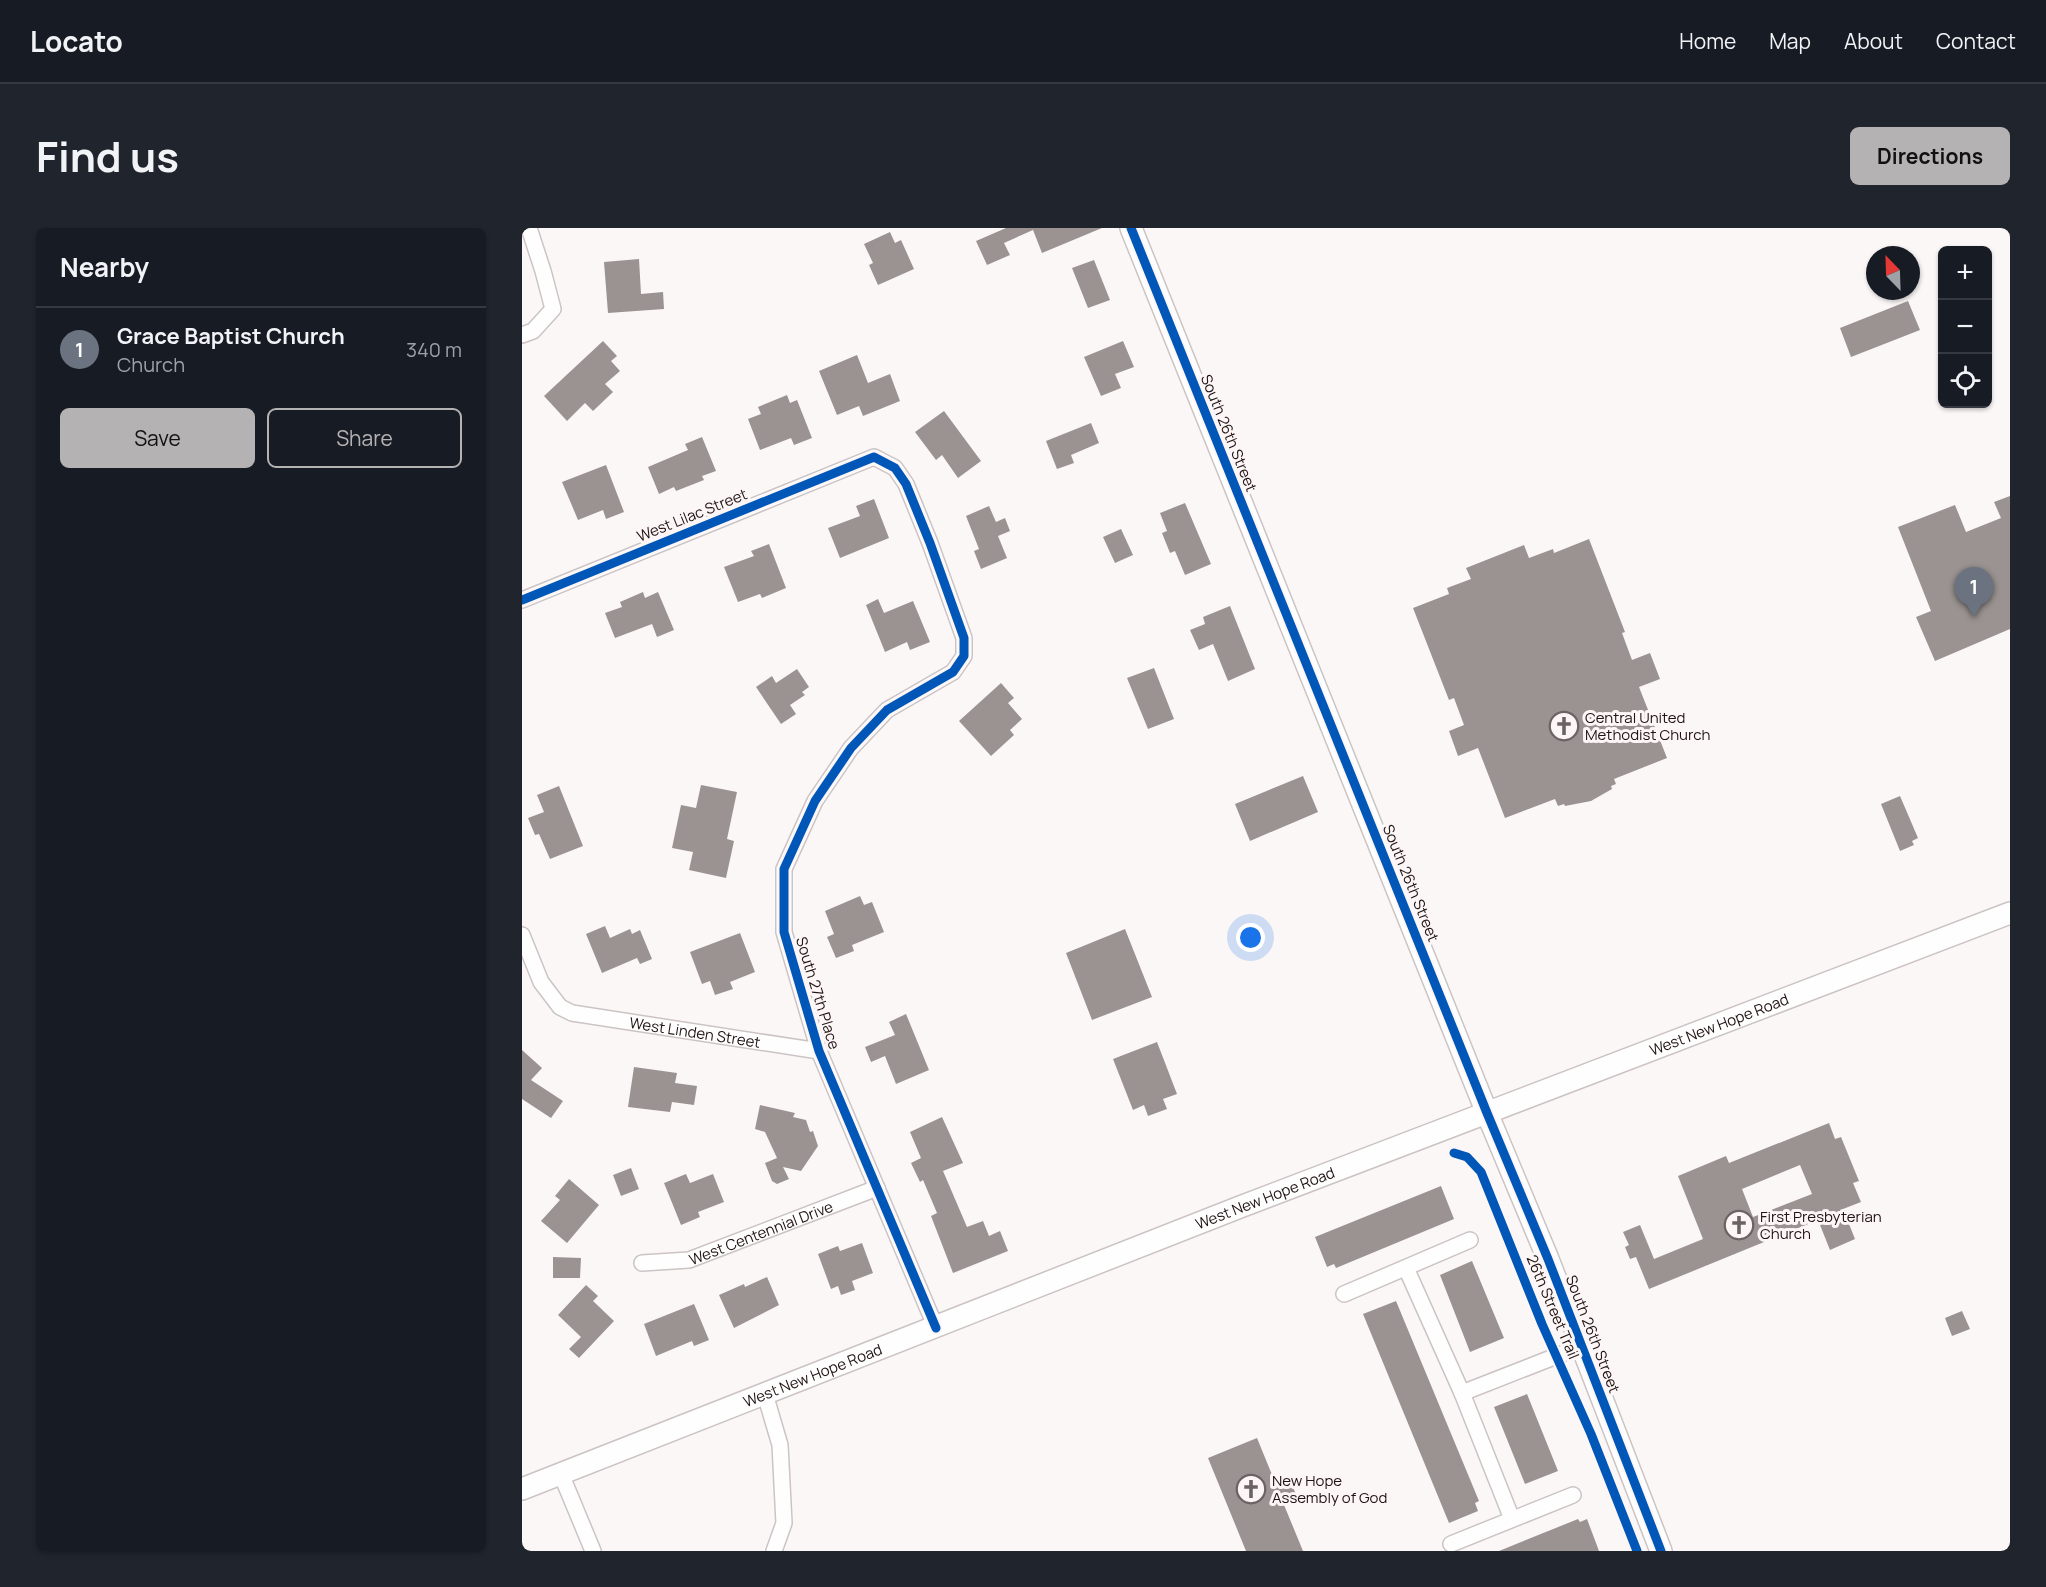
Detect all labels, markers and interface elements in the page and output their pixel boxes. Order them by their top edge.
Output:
text: Locato [30,22,123,60]
text: Home [1679,27,1736,55]
text: Map [1769,27,1811,55]
text: About [1844,27,1903,55]
text: Contact [1936,27,2016,55]
text: Find us [36,127,179,185]
button: Directions [1850,127,2010,185]
north arrow [1866,246,1920,300]
map controls [1938,246,1992,408]
button: + [1938,246,1992,300]
text: Nearby [60,249,149,285]
button: − [1938,300,1992,354]
text: Grace Baptist Church [117,321,345,351]
text: 1 [75,336,84,363]
text: 340 m [406,336,462,363]
text: Church [117,351,185,378]
button: locate [1938,354,1992,408]
street label: South 26th Street [1196,371,1262,495]
button: Save [60,408,255,468]
button: Share [267,408,462,468]
street label: West Lilac Street [634,483,750,547]
pin: 1 [1954,568,1994,617]
place label: Central United Methodist Church [1585,707,1711,745]
church icon: Central United Methodist Church [1548,710,1580,742]
street label: South 26th Street [1378,821,1444,945]
your location [1236,923,1265,952]
street label: South 27th Place [791,934,845,1052]
street label: West New Hope Road [1646,988,1792,1060]
street label: West Linden Street [628,1011,762,1052]
street label: West New Hope Road [1192,1161,1337,1234]
street label: West Centennial Drive [686,1195,836,1270]
place label: First Presbyterian Church [1760,1206,1882,1244]
church icon: First Presbyterian Church [1723,1209,1755,1241]
street label: 26th Street Trail [1522,1252,1584,1362]
street label: South 26th Street [1561,1272,1625,1396]
street label: West New Hope Road [740,1338,885,1412]
place label: New Hope Assembly of God [1272,1470,1387,1508]
church icon: New Hope Assembly of God [1235,1473,1267,1505]

